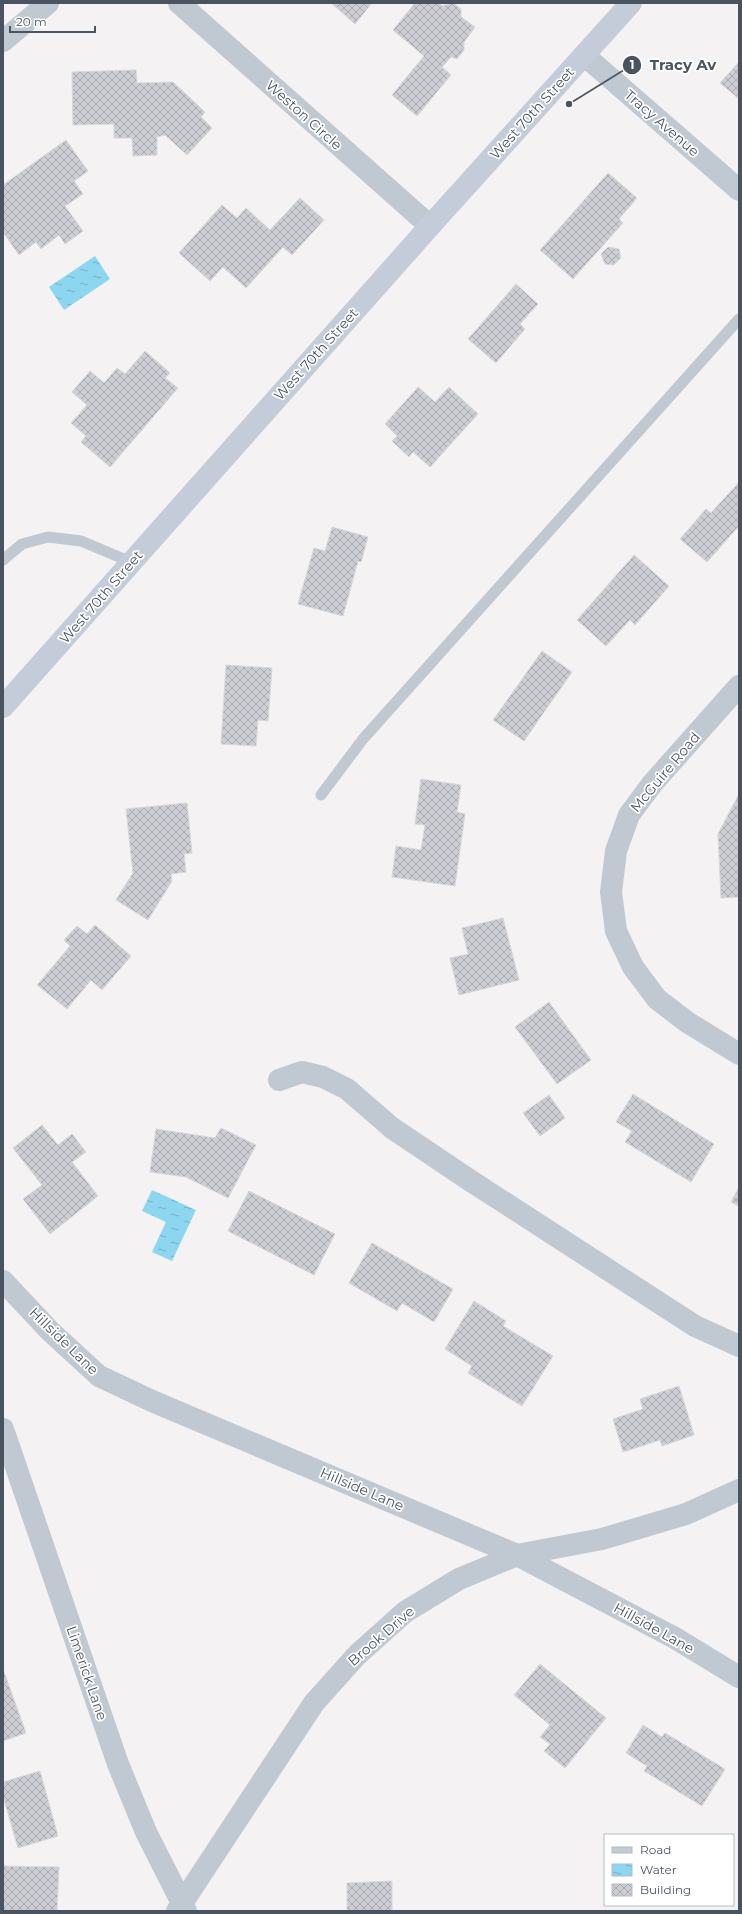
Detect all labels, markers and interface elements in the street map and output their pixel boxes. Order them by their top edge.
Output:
scale bar [10,8,95,34]
text: 20 m [16,14,47,29]
callout: Tracy Av [622,51,724,78]
text: Tracy Av [650,55,717,74]
text: 1 [630,57,634,72]
street label: West 70th Street [486,63,578,163]
street label: Weston Circle [262,76,346,154]
street label: Tracy Avenue [621,86,703,160]
street label: West 70th Street [270,304,362,404]
street label: West 70th Street [56,546,147,647]
street label: McGuire Road [626,728,704,816]
street label: Hillside Lane [26,1303,102,1379]
street label: Hillside Lane [317,1463,407,1515]
street label: Hillside Lane [611,1598,697,1658]
street label: Brook Drive [344,1602,418,1670]
street label: Limerick Lane [62,1623,112,1723]
legend [604,1834,734,1906]
text: Road [640,1842,671,1857]
text: Water [640,1862,677,1877]
text: Building [640,1882,691,1897]

